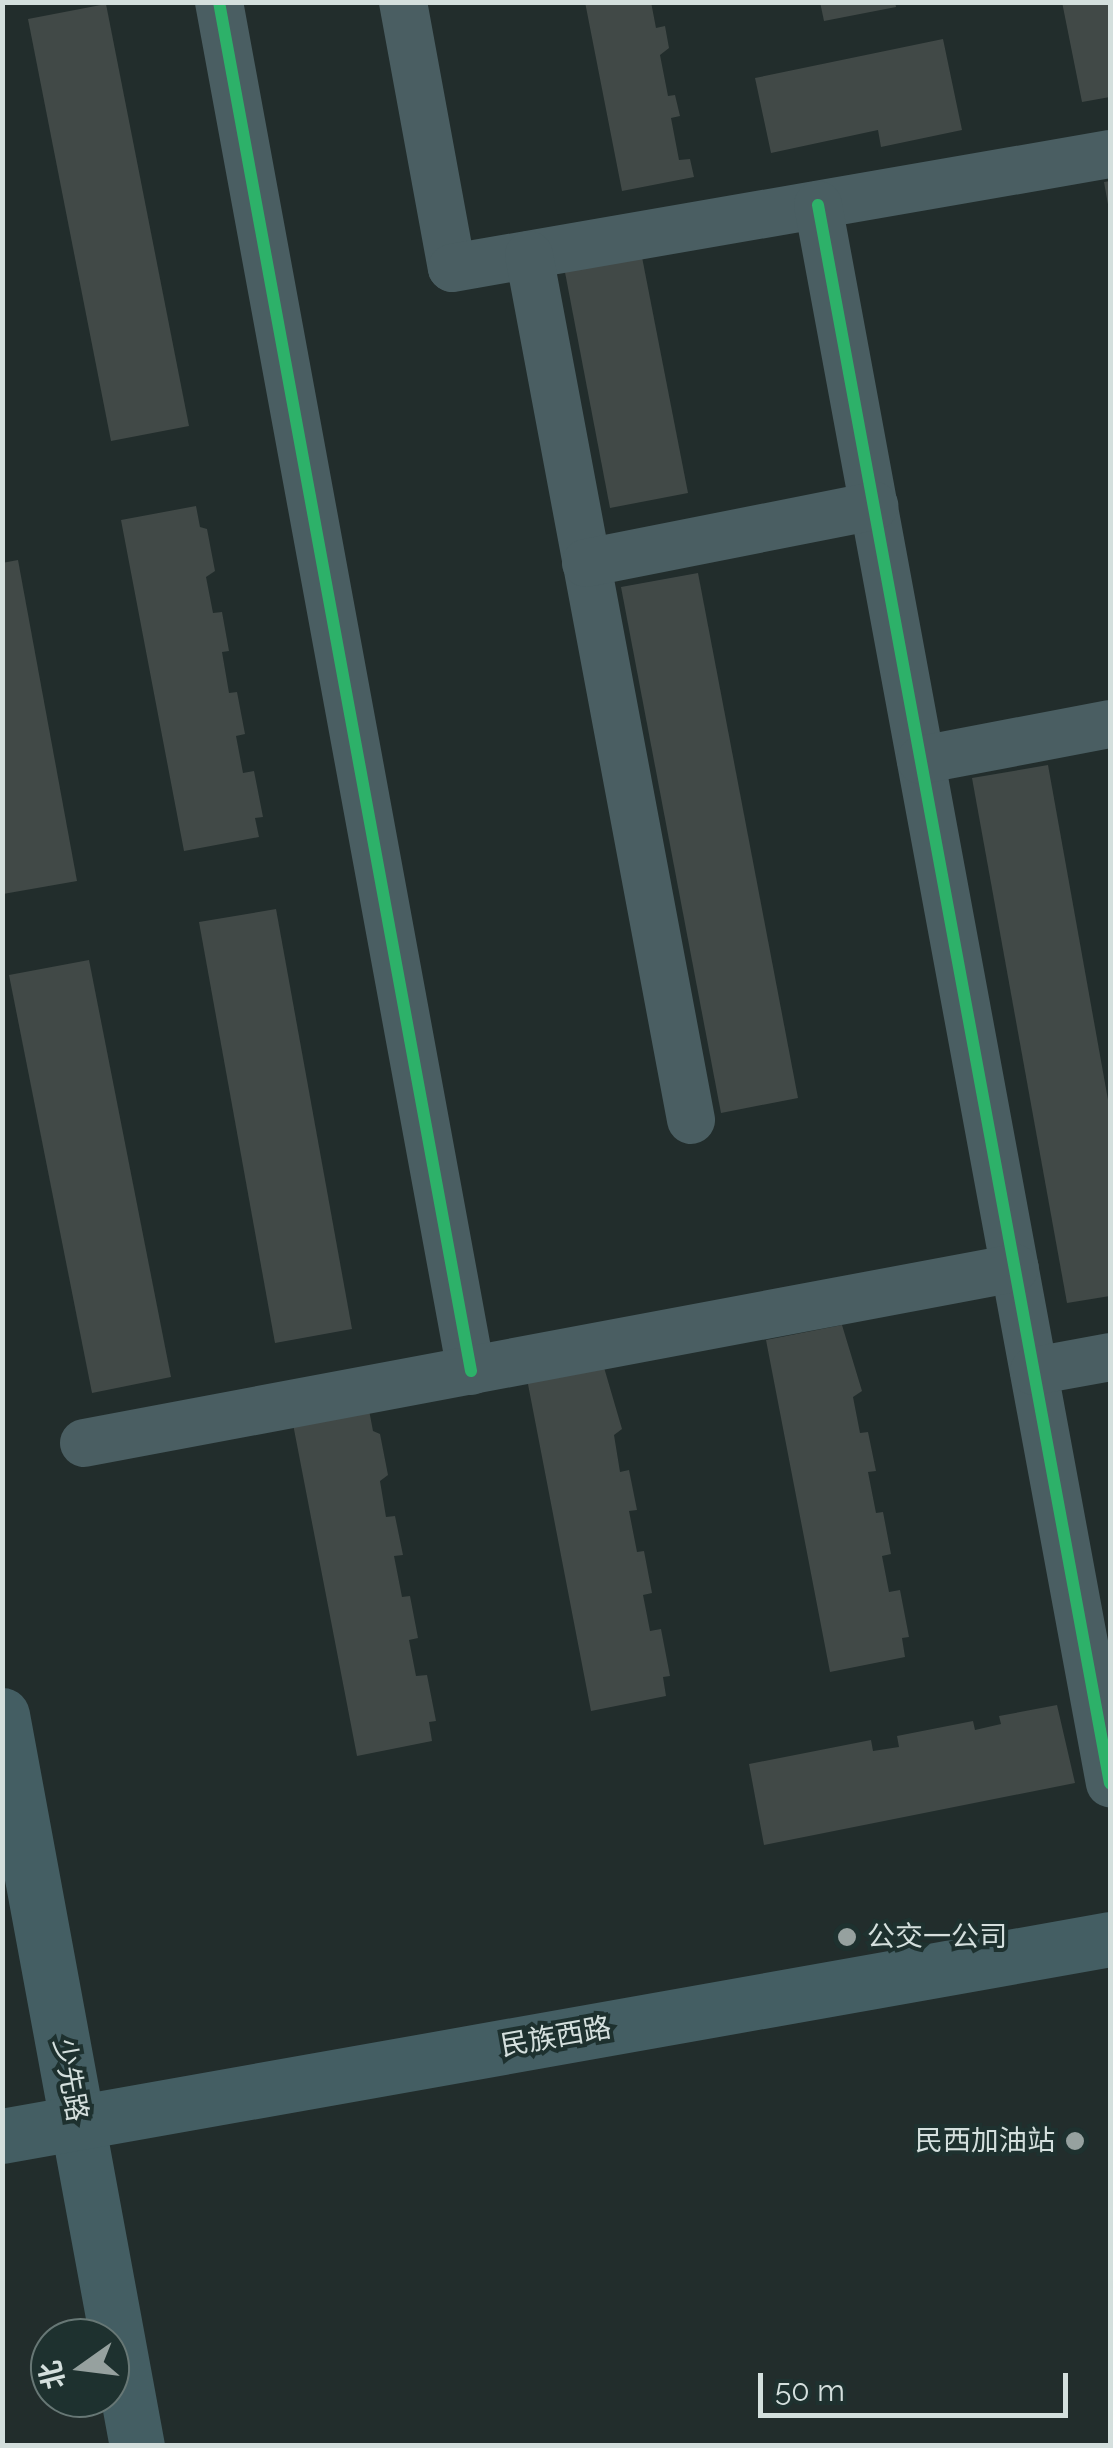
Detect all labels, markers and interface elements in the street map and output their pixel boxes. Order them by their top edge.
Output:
place label: 公交一公司 [867,1920,1007,1954]
marker: 公交一公司 [836,1926,858,1948]
street label: 民族西路 [498,2011,614,2063]
street label: 少先路 [46,2036,94,2124]
place label: 民西加油站 [915,2124,1055,2158]
marker: 民西加油站 [1064,2130,1086,2152]
north arrow [30,2318,130,2418]
scale bar [763,2353,1073,2415]
text: 北 [33,2357,72,2392]
text: 50 m [775,2373,845,2408]

